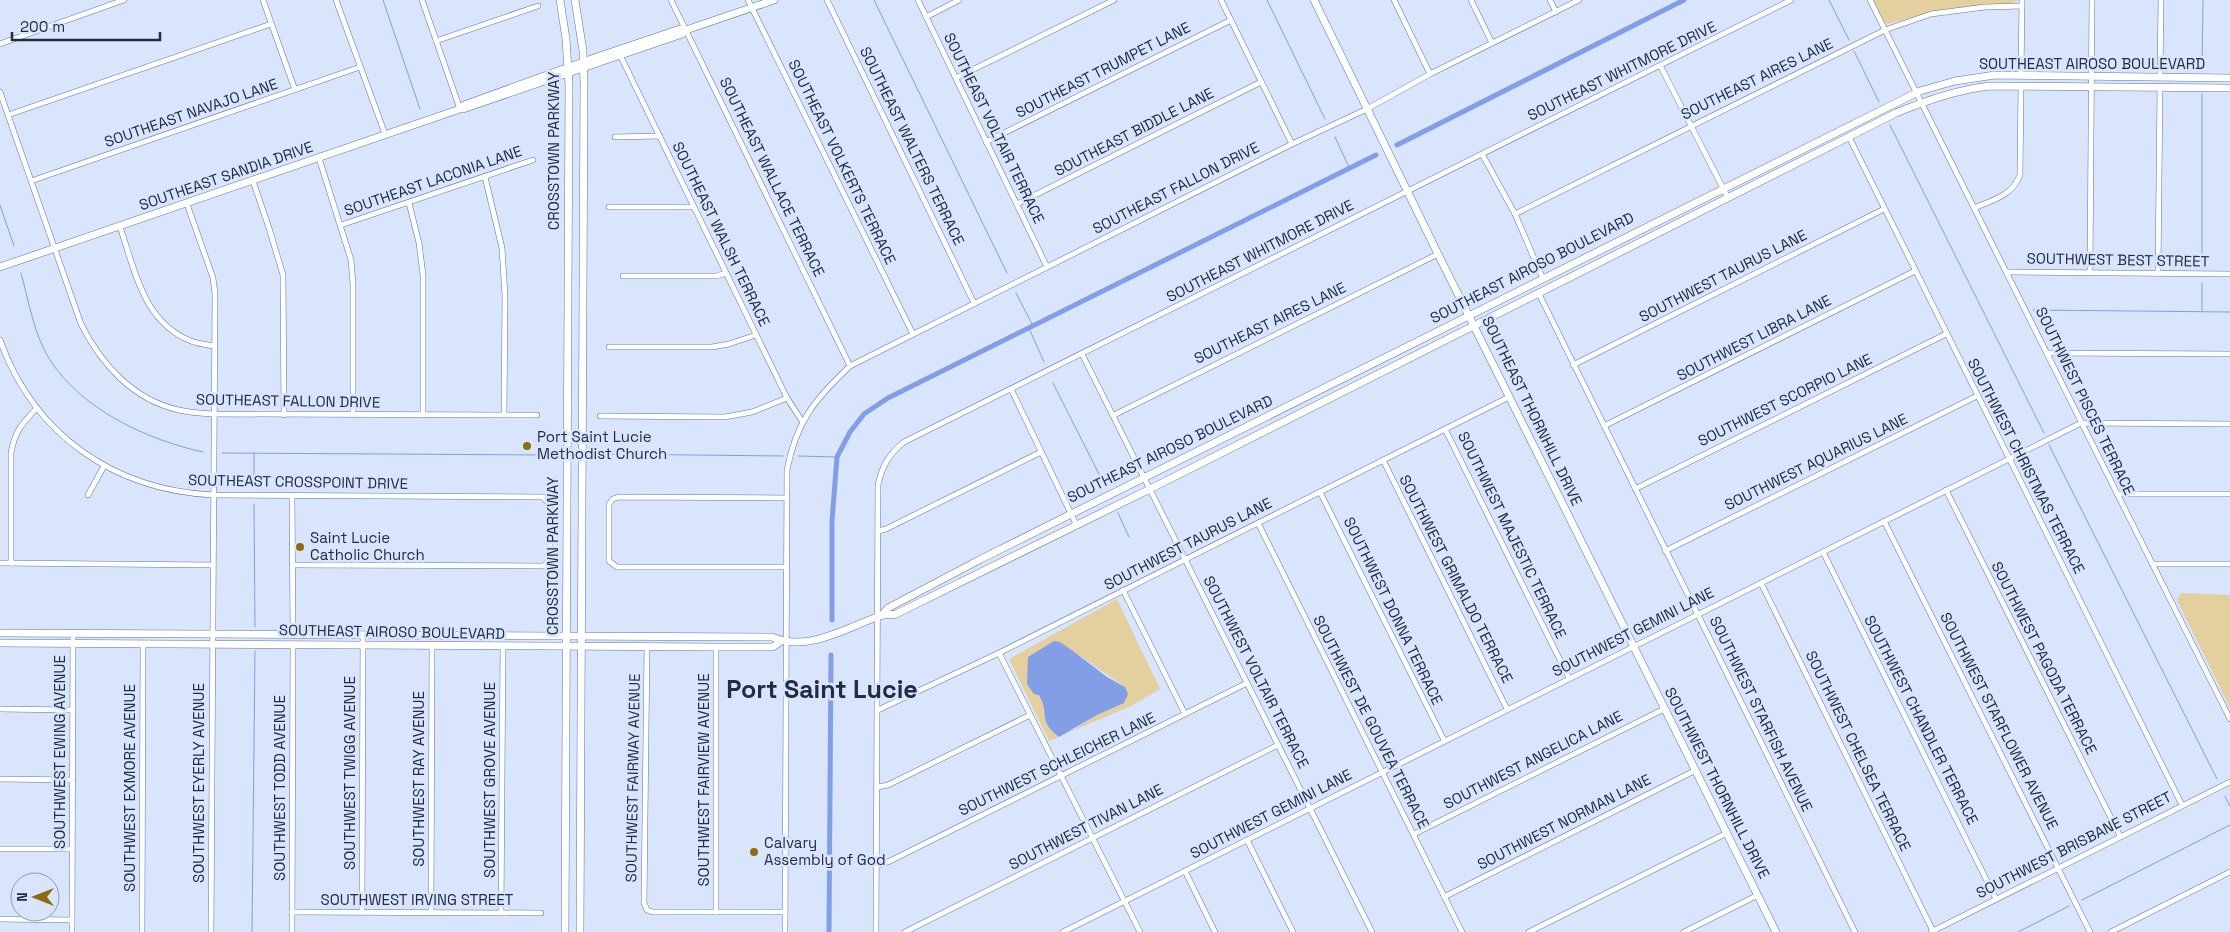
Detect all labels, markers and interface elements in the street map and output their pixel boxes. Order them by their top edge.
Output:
scale bar [12,10,160,42]
street label: SOUTHEAST WHITMORE DRIVE [1524,16,1719,125]
text: 200 m [20,17,65,36]
street label: SOUTHEAST TRUMPET LANE [1012,17,1193,122]
street label: SOUTHEAST VOLTAIR TERRACE [940,29,1049,226]
street label: SOUTHEAST AIRES LANE [1678,33,1836,124]
street label: SOUTHEAST WALTERS TERRACE [856,43,969,248]
street label: SOUTHEAST AIROSO BOULEVARD [1979,54,2205,73]
street label: SOUTHEAST VOLKERTS TERRACE [784,56,900,267]
street label: CROSSTOWN PARKWAY [544,72,563,230]
street label: SOUTHEAST NAVAJO LANE [102,74,280,151]
street label: SOUTHEAST WALLACE TERRACE [716,74,829,280]
street label: SOUTHEAST BIDDLE LANE [1051,83,1217,180]
street label: SOUTHEAST SANDIA DRIVE [136,137,315,214]
street label: SOUTHEAST FALLON DRIVE [1089,137,1262,238]
street label: SOUTHEAST WALSH TERRACE [668,138,775,329]
street label: SOUTHEAST LACONIA LANE [341,141,524,220]
street label: SOUTHEAST WHITMORE DRIVE [1163,195,1357,306]
street label: SOUTHEAST AIROSO BOULEVARD [1427,208,1637,327]
street label: SOUTHWEST TAURUS LANE [1636,225,1810,326]
street label: SOUTHWEST BEST STREET [2027,248,2210,271]
street label: SOUTHEAST AIRES LANE [1191,277,1349,368]
street label: SOUTHWEST LIBRA LANE [1673,290,1834,385]
street label: SOUTHWEST PISCES TERRACE [2032,304,2139,498]
street label: SOUTHEAST THORNHILL DRIVE [1478,313,1587,509]
street label: SOUTHWEST SCORPIO LANE [1695,349,1875,450]
street label: SOUTHWEST CHRISTMAS TERRACE [1964,355,2089,577]
street label: SOUTHEAST FALLON DRIVE [196,389,380,412]
street label: SOUTHEAST AIROSO BOULEVARD [1064,390,1276,507]
street label: SOUTHWEST AQUARIUS LANE [1721,409,1910,514]
place label: Port Saint Lucie Methodist Church [537,427,667,463]
street label: SOUTHWEST MAJESTIC TERRACE [1454,428,1571,641]
marker: Port Saint Lucie Methodist Church [521,440,533,452]
street label: SOUTHEAST CROSSPOINT DRIVE [188,470,408,493]
street label: SOUTHWEST GRIMALDO TERRACE [1396,471,1517,686]
street label: CROSSTOWN PARKWAY [543,477,562,635]
street label: SOUTHWEST TAURUS LANE [1101,493,1275,594]
street label: SOUTHWEST DONNA TERRACE [1340,514,1447,708]
place label: Saint Lucie Catholic Church [310,528,425,564]
marker: Saint Lucie Catholic Church [294,541,306,553]
street label: SOUTHWEST PAGODA TERRACE [1987,558,2101,757]
street label: SOUTHWEST VOLTAIR TERRACE [1200,572,1313,771]
street label: SOUTHWEST GEMINI LANE [1549,582,1717,681]
street label: SOUTHWEST STARFLOWER AVENUE [1936,609,2063,833]
street label: SOUTHWEST DE GOUVEA TERRACE [1309,612,1434,832]
street label: SOUTHWEST CHANDLER TERRACE [1860,612,1983,828]
street label: SOUTHWEST STARFISH AVENUE [1706,613,1817,815]
street label: SOUTHEAST AIROSO BOULEVARD [279,620,505,643]
street label: SOUTHWEST CHELSEA TERRACE [1802,648,1915,854]
street label: SOUTHWEST EWING AVENUE [50,655,69,849]
street label: SOUTHWEST FAIRWAY AVENUE [621,673,644,883]
street label: SOUTHWEST FAIRVIEW AVENUE [694,673,713,887]
district label: Port Saint Lucie [726,673,918,705]
street label: SOUTHWEST TWIGG AVENUE [340,676,359,870]
street label: SOUTHWEST GROVE AVENUE [480,682,499,878]
street label: SOUTHWEST EYERLY AVENUE [189,683,208,883]
street label: SOUTHWEST EXMORE AVENUE [120,684,139,892]
street label: SOUTHWEST THORNHILL DRIVE [1661,684,1774,882]
street label: SOUTHWEST RAY AVENUE [409,691,428,867]
street label: SOUTHWEST TODD AVENUE [270,695,289,881]
street label: SOUTHWEST ANGELICA LANE [1440,706,1626,813]
street label: SOUTHWEST SCHLEICHER LANE [955,708,1158,820]
street label: SOUTHWEST GEMINI LANE [1187,764,1355,863]
street label: SOUTHWEST NORMAN LANE [1474,769,1654,874]
street label: SOUTHWEST TIVAN LANE [1006,779,1166,874]
street label: SOUTHWEST BRISBANE STREET [1973,787,2175,902]
place label: Calvary Assembly of God [764,833,886,869]
marker: Calvary Assembly of God [748,846,760,858]
north arrow [10,872,60,922]
street label: SOUTHWEST IRVING STREET [321,890,514,909]
text: N [13,892,31,902]

